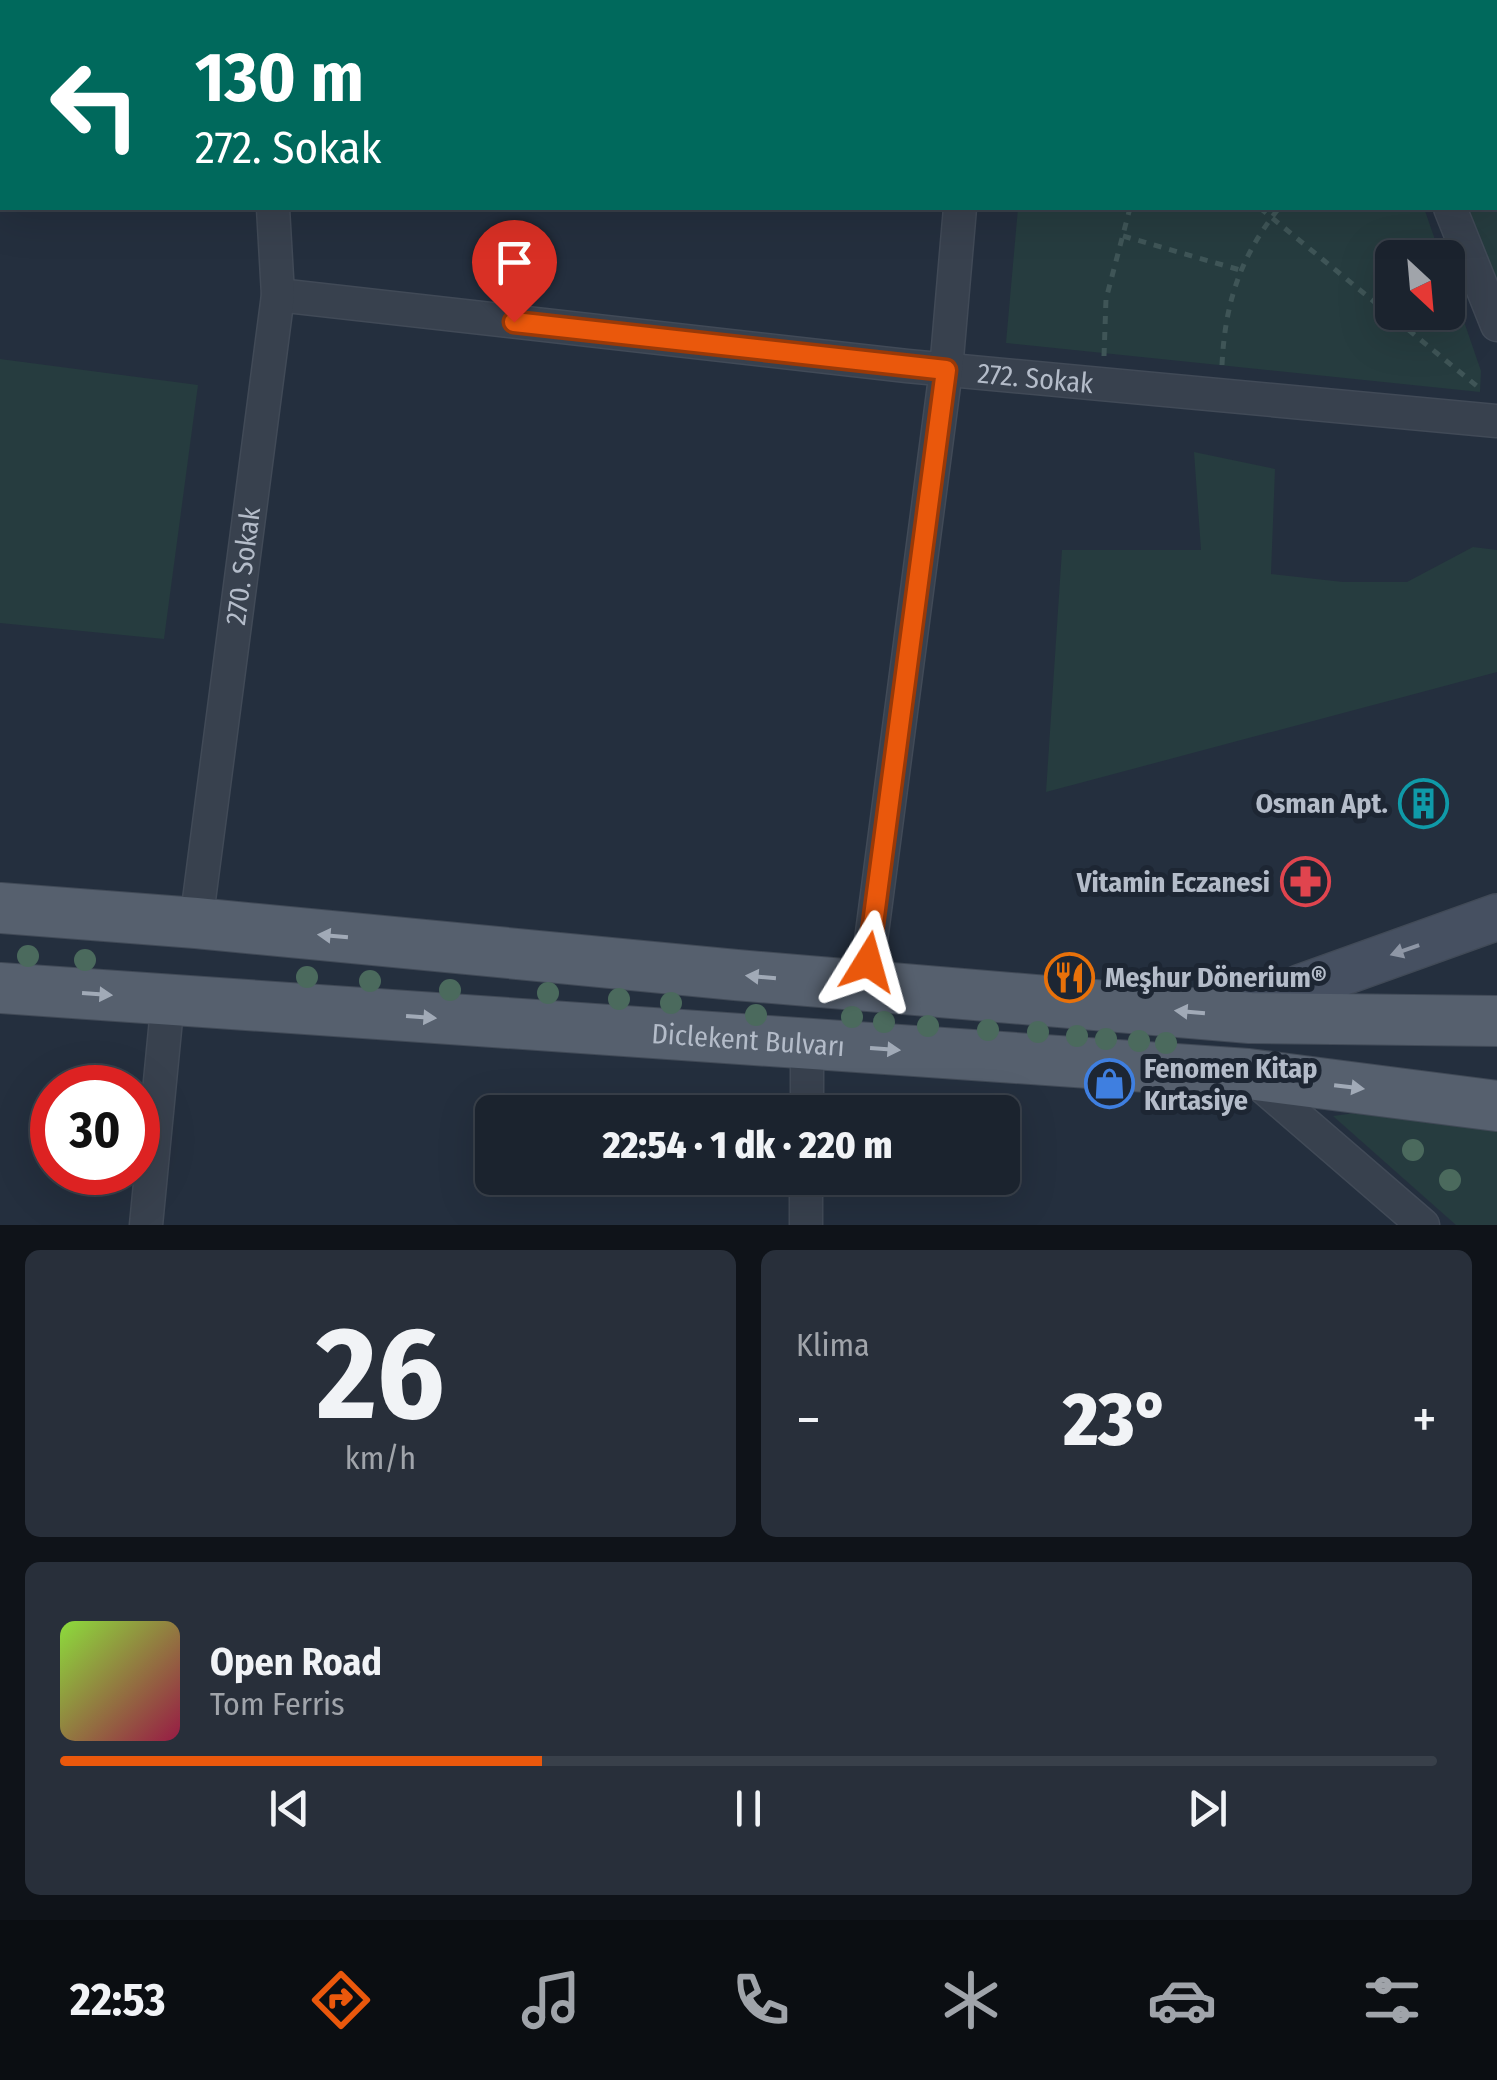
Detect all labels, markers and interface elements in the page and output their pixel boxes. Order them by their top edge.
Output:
text: 130 m [195,36,364,120]
icon: left [30,40,160,170]
text: 272. Sokak [195,121,382,175]
pin [472,220,557,323]
icon: arrive [487,235,542,290]
north arrow [1375,240,1465,330]
map controls [1375,240,1465,330]
street label: 272. Sokak [976,357,1096,400]
street label: 270. Sokak [219,504,267,627]
building icon: Osman Apt. [1397,777,1449,829]
place label: Osman Apt. [1255,787,1388,820]
pharmacy icon: Vitamin Eczanesi [1279,856,1331,908]
place label: Vitamin Eczanesi [1076,866,1270,899]
position arrow [816,910,920,1014]
one-way arrow [317,928,349,944]
one-way arrow [1390,943,1420,958]
restaurant icon: Meşhur Dönerium® [1044,951,1096,1003]
place label: Meşhur Dönerium® [1105,961,1327,994]
one-way arrow [745,968,777,984]
one-way arrow [82,987,114,1003]
one-way arrow [1173,1003,1205,1019]
one-way arrow [406,1009,438,1025]
street label: Diclekent Bulvarı [651,1017,846,1063]
one-way arrow [870,1041,902,1057]
place label: Fenomen Kitap Kırtasiye [1144,1052,1317,1117]
shop icon: Fenomen Kitap Kırtasiye [1083,1058,1135,1110]
speed limit sign: 30 [30,1065,160,1195]
one-way arrow [1333,1079,1365,1095]
text: 22:54 · 1 dk · 220 m [603,1122,892,1168]
text: 26 [316,1296,445,1452]
text: Klima [796,1326,870,1364]
text: 23° [1063,1375,1170,1465]
text: − [796,1387,821,1453]
text: + [1412,1387,1437,1453]
text: km/h [345,1439,416,1477]
text: Open Road [210,1639,382,1685]
text: Tom Ferris [210,1685,345,1723]
icon: previous [262,1781,317,1836]
icon: pause [721,1781,776,1836]
icon: next [1180,1781,1235,1836]
icon: directions [306,1965,376,2035]
icon: music [516,1965,586,2035]
icon: phone [726,1965,796,2035]
icon: climate [936,1965,1006,2035]
icon: car [1147,1965,1217,2035]
icon: filters [1357,1965,1427,2035]
text: 22:53 [70,1973,165,2027]

